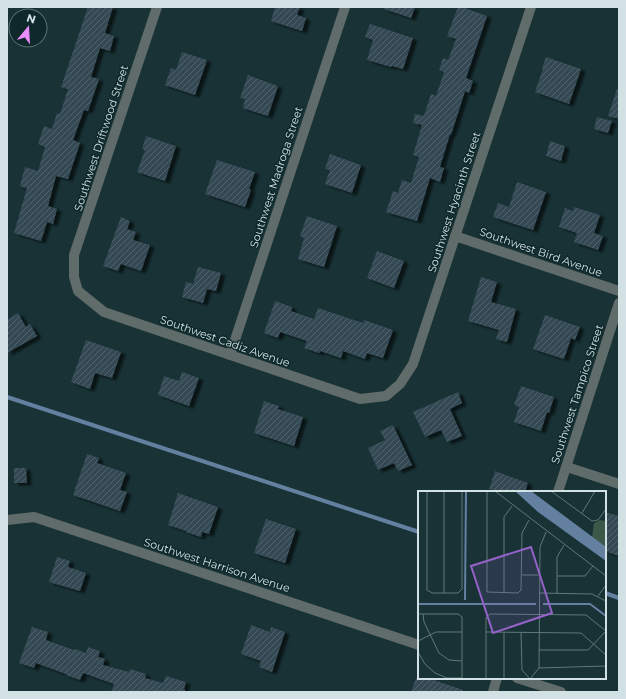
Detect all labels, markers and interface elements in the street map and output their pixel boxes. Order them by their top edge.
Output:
north arrow [8,8,48,48]
text: N [25,10,37,27]
street label: Southwest Driftwood Street [71,63,131,213]
street label: Southwest Madroga Street [247,104,306,249]
street label: Southwest Hyacinth Street [425,129,484,274]
street label: Southwest Bird Avenue [478,224,605,280]
street label: Southwest Cadiz Avenue [158,312,292,370]
street label: Southwest Tampico Street [548,322,606,465]
inset map [418,491,606,679]
street label: Southwest Harrison Avenue [142,535,292,595]

